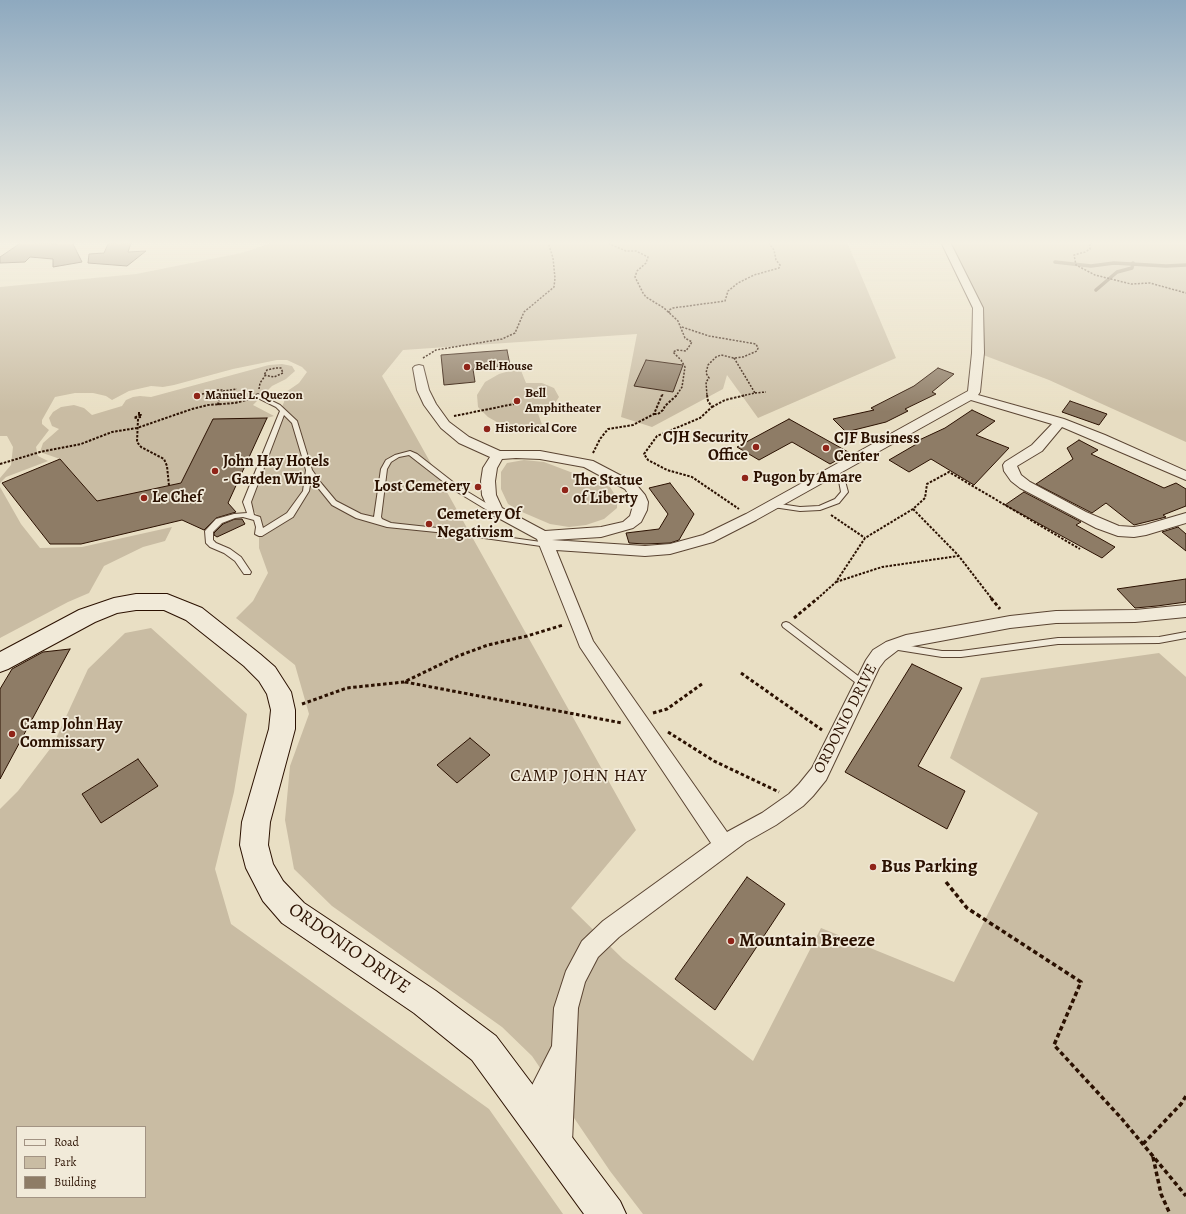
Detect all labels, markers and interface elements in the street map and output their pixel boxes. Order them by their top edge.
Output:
place label: Bell House [475,359,533,375]
marker: Bell House [462,362,472,372]
place label: Bell Amphitheater [525,386,601,417]
place label: Manuel L. Quezon [205,388,303,404]
marker: Manuel L. Quezon [192,391,202,401]
marker: Bell Amphitheater [512,396,522,406]
place label: Historical Core [495,421,577,437]
marker: Historical Core [482,424,492,434]
place label: CJH Security Office [663,428,748,466]
place label: CJF Business Center [834,429,920,467]
marker: CJH Security Office [751,442,761,452]
marker: CJF Business Center [821,443,831,453]
place label: John Hay Hotels - Garden Wing [223,452,329,490]
marker: John Hay Hotels - Garden Wing [210,466,220,476]
place label: Pugon by Amare [753,468,862,488]
place label: The Statue of Liberty [573,471,643,509]
marker: Pugon by Amare [740,473,750,483]
place label: Lost Cemetery [374,477,470,497]
marker: Lost Cemetery [473,482,483,492]
marker: The Statue of Liberty [560,485,570,495]
place label: Le Chef [152,488,202,508]
marker: Le Chef [139,493,149,503]
place label: Cemetery Of Negativism [437,505,521,543]
marker: Cemetery Of Negativism [424,519,434,529]
street label: ORDONIO DRIVE [810,661,882,777]
place label: Camp John Hay Commissary [20,715,123,753]
marker: Camp John Hay Commissary [7,729,17,739]
district label: CAMP JOHN HAY [510,767,648,787]
place label: Bus Parking [881,856,977,878]
marker: Bus Parking [868,862,878,872]
street label: ORDONIO DRIVE [284,899,414,999]
place label: Mountain Breeze [739,930,875,952]
marker: Mountain Breeze [726,936,736,946]
legend [16,1126,146,1198]
text: Road [54,1134,79,1150]
text: Park [54,1154,77,1170]
text: Building [54,1174,96,1190]

